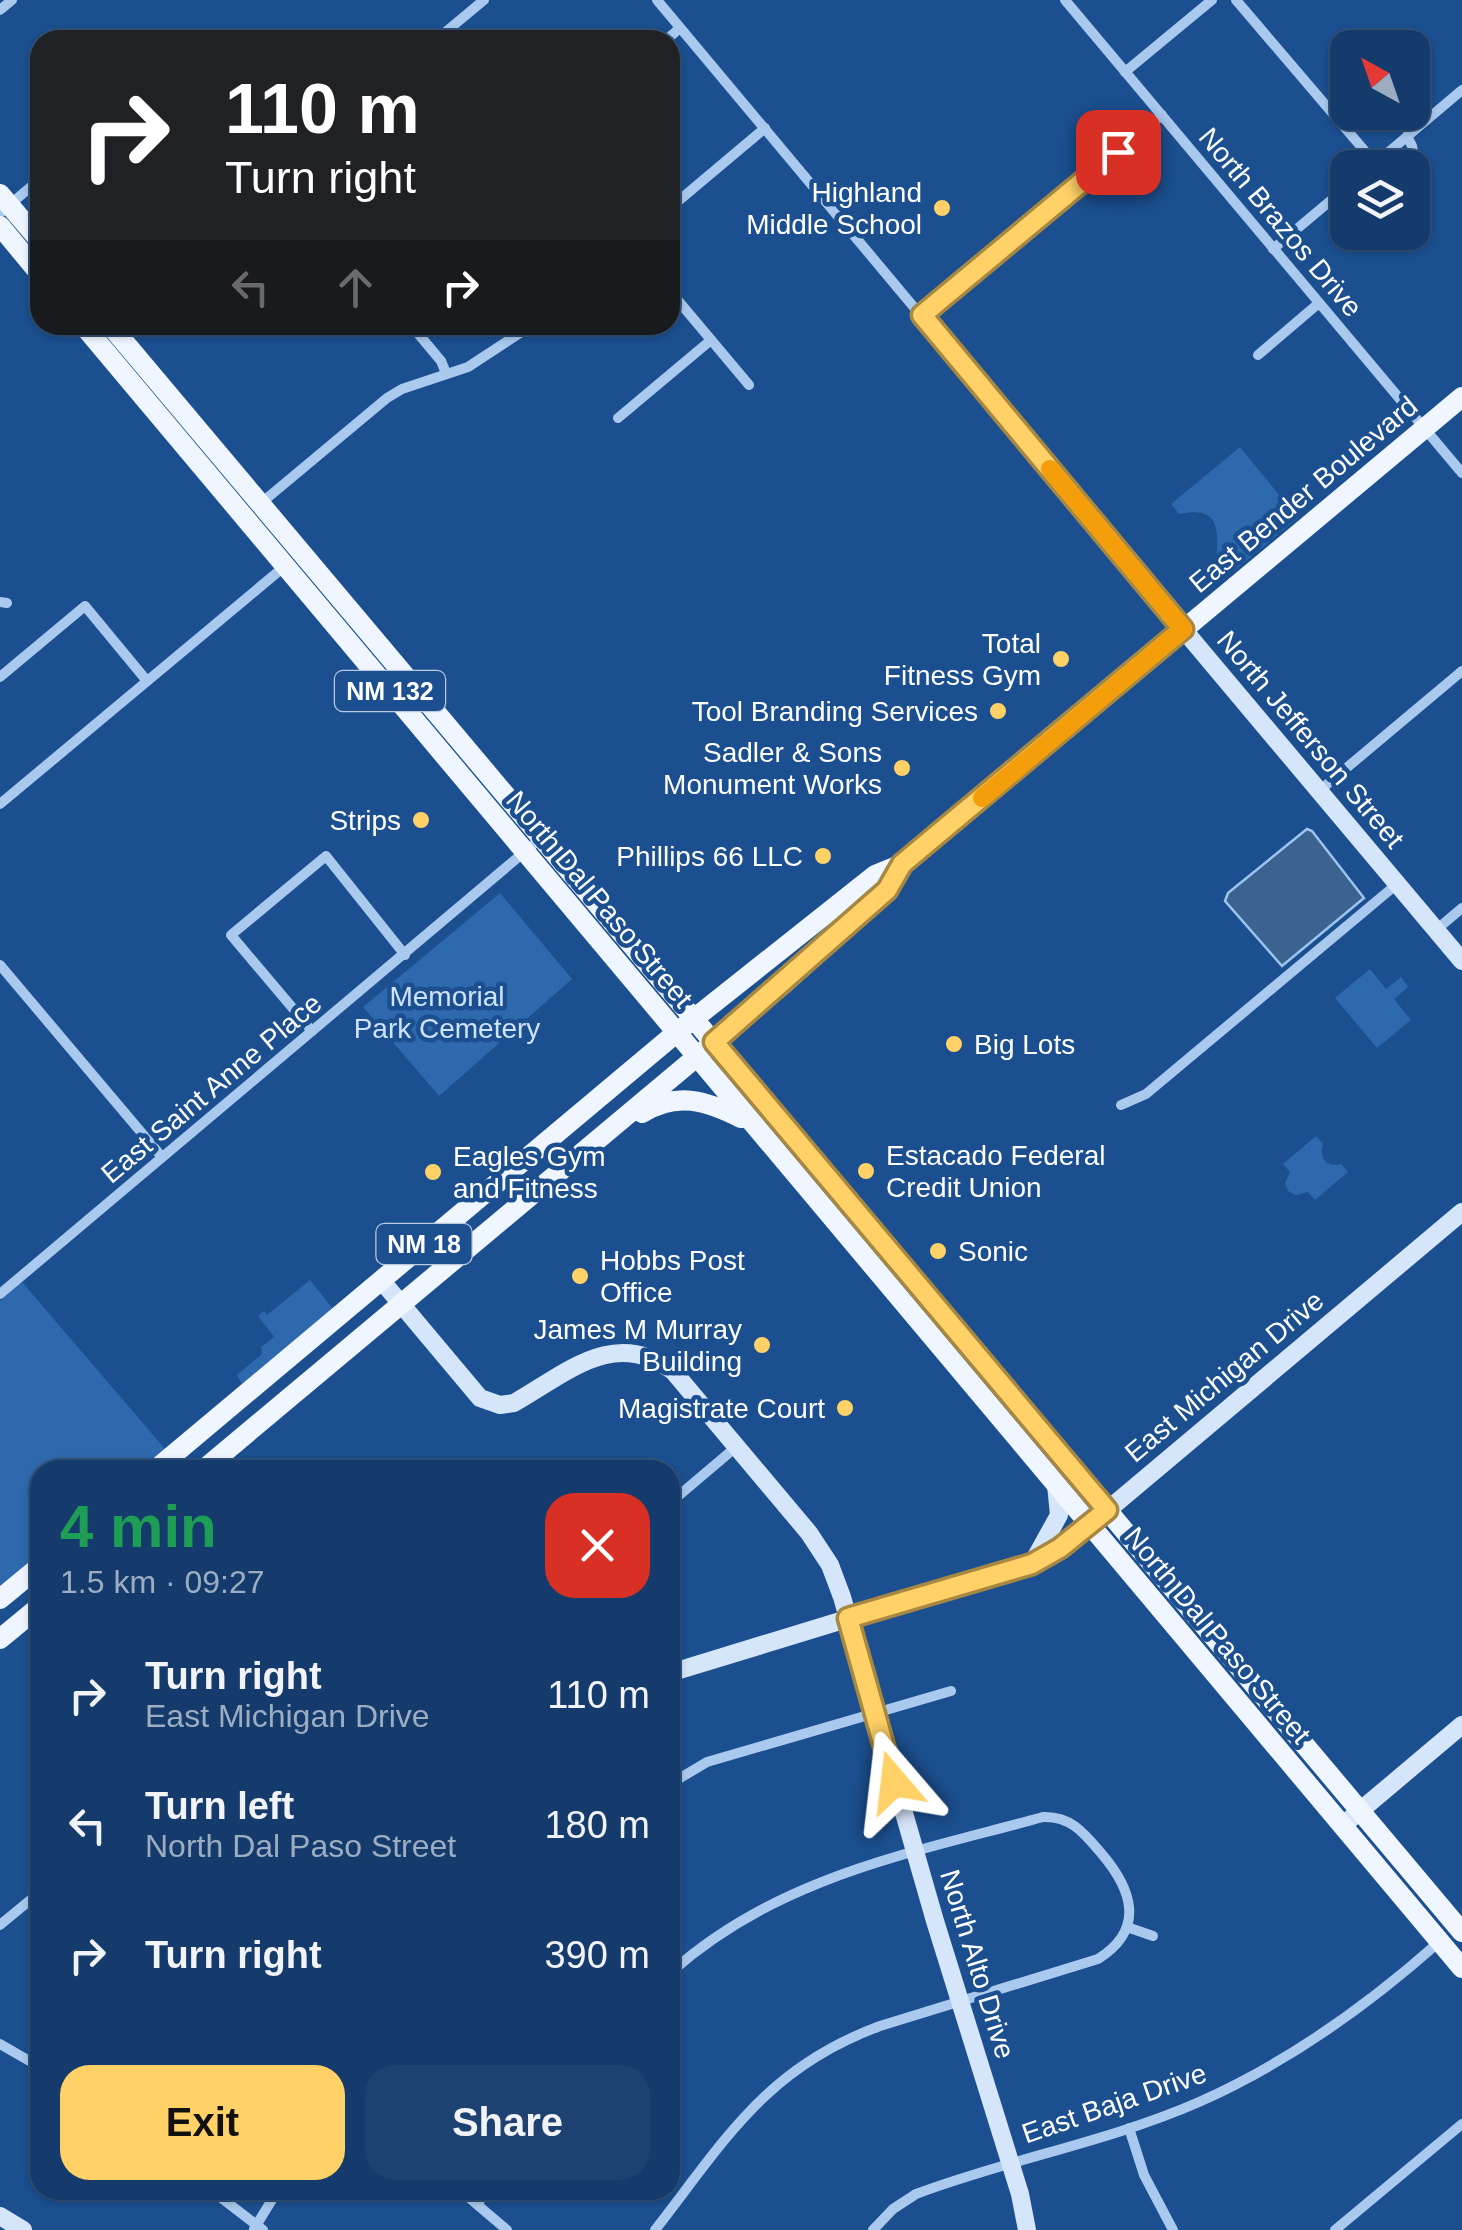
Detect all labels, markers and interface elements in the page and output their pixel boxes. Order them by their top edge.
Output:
north arrow [1330,30,1430,130]
map controls [1330,30,1430,250]
icon: right [60,70,190,200]
text: 110 m [225,70,420,148]
pin [1076,110,1161,195]
street label: North Brazos Drive [1193,122,1369,323]
icon: arrive [1091,125,1146,180]
button: layers [1330,150,1430,250]
text: Turn right [225,152,416,203]
place label: Highland Middle School [746,177,922,240]
marker: Highland Middle School [931,197,953,219]
icon: left [223,260,278,315]
icon: ahead [328,260,383,315]
icon: right [433,260,488,315]
street label: East Bender Boulevard [1183,390,1424,599]
street label: North Jefferson Street [1211,625,1410,854]
place label: Total Fitness Gym [884,628,1041,691]
marker: Total Fitness Gym [1050,648,1072,670]
road number: NM 132 [335,671,445,711]
place label: Tool Branding Services [692,696,978,727]
marker: Tool Branding Services [987,700,1009,722]
place label: Sadler & Sons Monument Works [663,737,882,800]
marker: Sadler & Sons Monument Works [891,757,913,779]
street label: North Dal Paso Street [500,785,699,1014]
place label: Strips [329,805,401,836]
marker: Strips [410,809,432,831]
place label: Phillips 66 LLC [616,841,803,872]
marker: Phillips 66 LLC [812,845,834,867]
park label: Memorial Park Cemetery [354,981,540,1044]
street label: East Saint Anne Place [95,987,327,1189]
place label: Big Lots [974,1029,1075,1060]
marker: Big Lots [943,1033,965,1055]
place label: Estacado Federal Credit Union [886,1140,1105,1203]
place label: Eagles Gym and Fitness [453,1141,606,1204]
marker: Estacado Federal Credit Union [855,1160,877,1182]
marker: Eagles Gym and Fitness [422,1161,444,1183]
road number: NM 18 [376,1224,472,1264]
place label: Sonic [958,1236,1028,1267]
marker: Sonic [927,1240,949,1262]
place label: Hobbs Post Office [600,1245,745,1308]
marker: Hobbs Post Office [569,1265,591,1287]
street label: East Michigan Drive [1119,1284,1330,1468]
place label: James M Murray Building [534,1314,742,1377]
marker: James M Murray Building [751,1334,773,1356]
place label: Magistrate Court [618,1393,825,1424]
marker: Magistrate Court [834,1397,856,1419]
text: 4 min [60,1493,217,1560]
button: close [545,1493,650,1598]
street label: North Dal Paso Street [1118,1521,1317,1750]
text: 1.5 km · 09:27 [60,1564,265,1600]
text: Turn right [145,1655,322,1697]
icon: right [60,1668,115,1723]
text: 110 m [547,1674,650,1716]
text: East Michigan Drive [145,1698,430,1734]
position arrow [842,1730,946,1834]
text: Turn left [145,1785,294,1827]
icon: left [60,1798,115,1853]
text: 180 m [544,1804,650,1846]
text: North Dal Paso Street [145,1828,456,1864]
street label: North Alto Drive [934,1866,1021,2062]
icon: right [60,1928,115,1983]
text: Turn right [145,1934,322,1976]
text: 390 m [544,1934,650,1976]
street label: East Baja Drive [1018,2057,1210,2150]
button: Exit [60,2065,345,2180]
button: Share [365,2065,650,2180]

